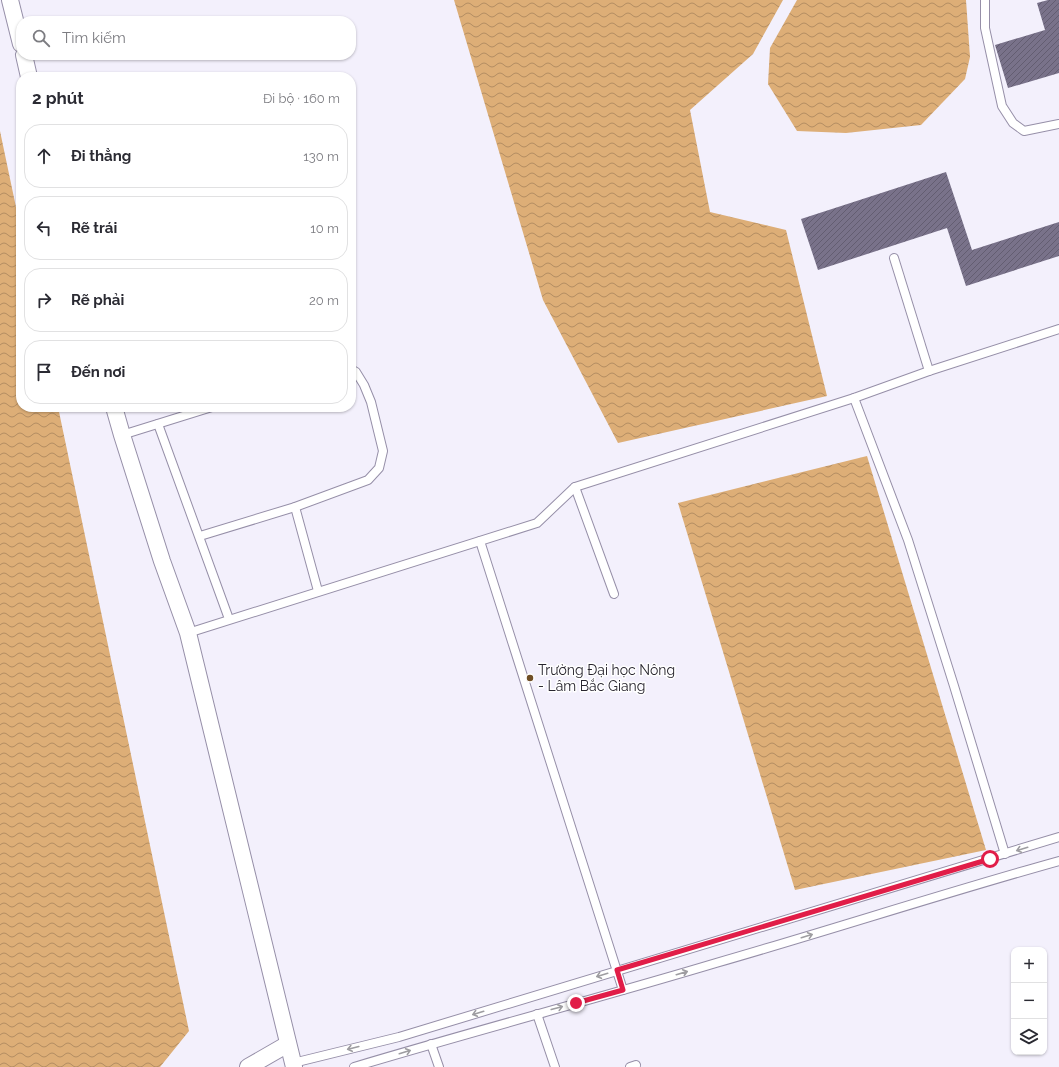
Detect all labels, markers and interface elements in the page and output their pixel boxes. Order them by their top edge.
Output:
search box [16,16,356,60]
icon: search [30,27,52,49]
text: Tìm kiếm [62,29,126,47]
text: 2 phút [32,88,84,108]
text: Đi bộ · 160 m [263,91,340,106]
icon: ahead [33,145,55,167]
text: Đi thẳng [71,147,131,165]
text: 130 m [303,149,339,164]
icon: left [33,217,55,239]
text: Rẽ trái [71,219,117,237]
text: 10 m [310,221,339,236]
icon: right [33,289,55,311]
text: Rẽ phải [71,291,124,309]
text: 20 m [309,293,339,308]
icon: arrive [33,361,55,383]
text: Đến nơi [71,363,125,381]
place label: Trường Đại học Nông - Lâm Bắc Giang [538,662,675,694]
marker: Trường Đại học Nông - Lâm Bắc Giang [525,673,535,683]
one-way arrow [1015,846,1028,853]
route start [981,850,999,868]
one-way arrow [800,932,813,939]
map controls [1011,947,1047,1055]
button: + [1011,947,1047,983]
one-way arrow [675,969,688,976]
one-way arrow [596,972,609,979]
button: − [1011,983,1047,1019]
route end [567,994,585,1012]
one-way arrow [550,1004,563,1012]
one-way arrow [472,1010,485,1017]
button: layers [1011,1019,1047,1055]
one-way arrow [347,1045,360,1053]
one-way arrow [398,1048,411,1055]

